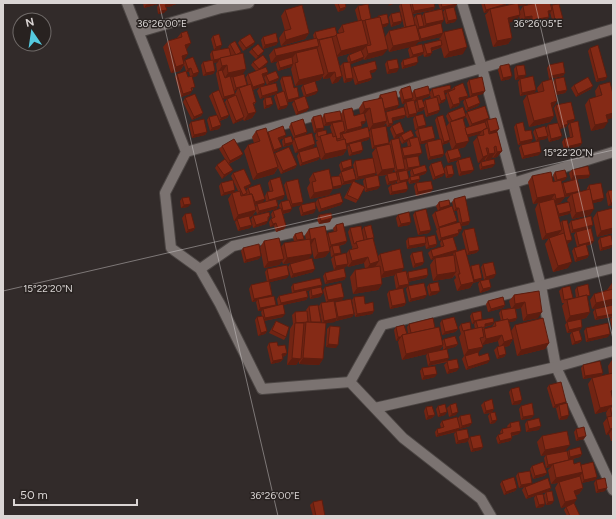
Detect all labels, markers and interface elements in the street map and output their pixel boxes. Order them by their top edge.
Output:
north arrow [12,12,52,52]
text: N [24,15,35,30]
text: 36°26'00"E [137,17,187,30]
text: 36°26'05"E [513,17,563,30]
text: 15°22'20"N [543,146,593,159]
text: 15°22'20"N [23,282,73,295]
scale bar [14,481,137,507]
text: 50 m [20,488,48,502]
text: 36°26'00"E [250,489,300,502]

